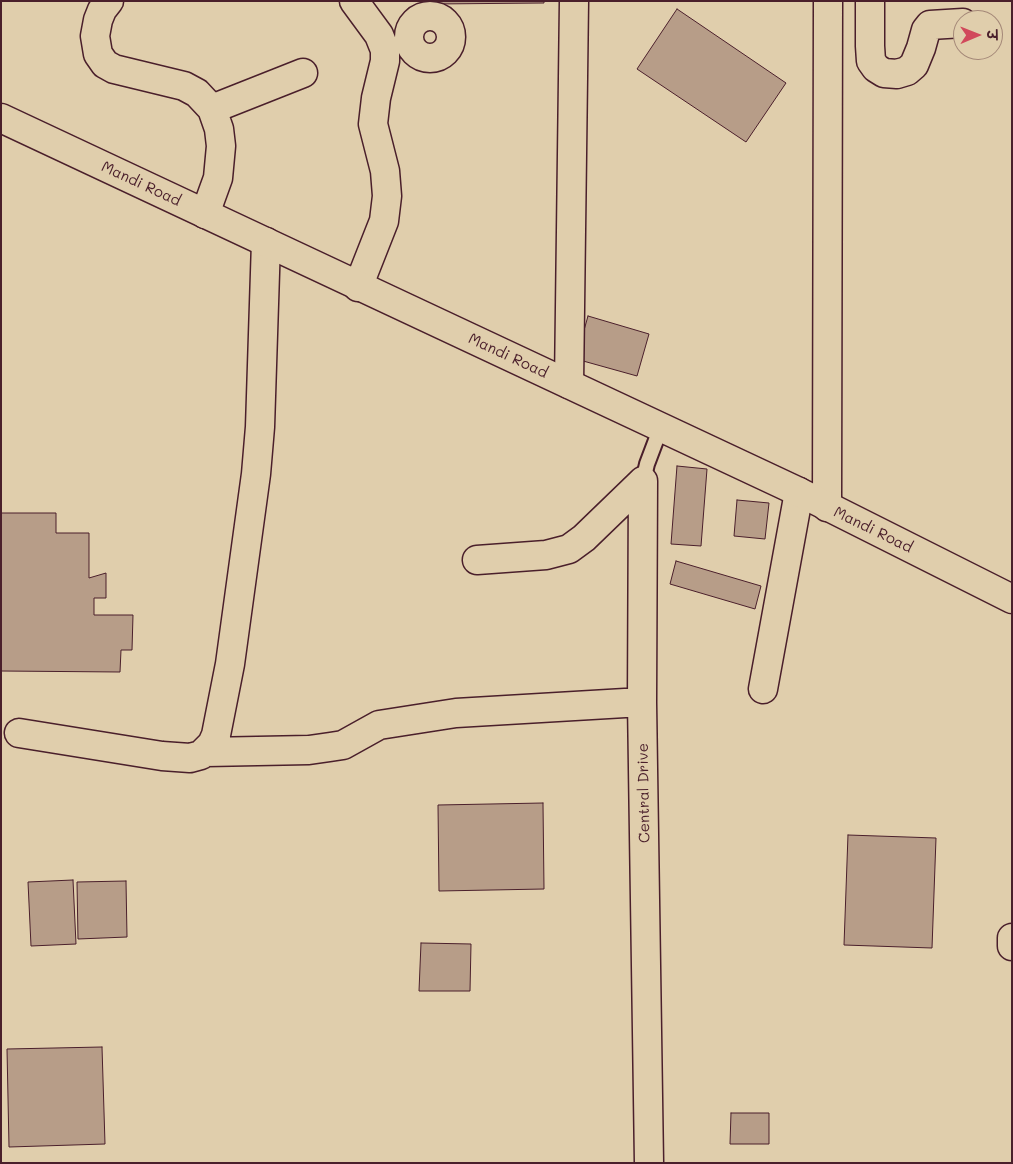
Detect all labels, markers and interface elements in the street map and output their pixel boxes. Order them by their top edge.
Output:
north arrow [953,10,1003,60]
text: उ [983,30,1002,40]
street label: Mandi Road [98,158,184,210]
street label: Mandi Road [465,330,551,382]
street label: Mandi Road [830,503,916,557]
street label: Central Drive [634,743,654,843]

